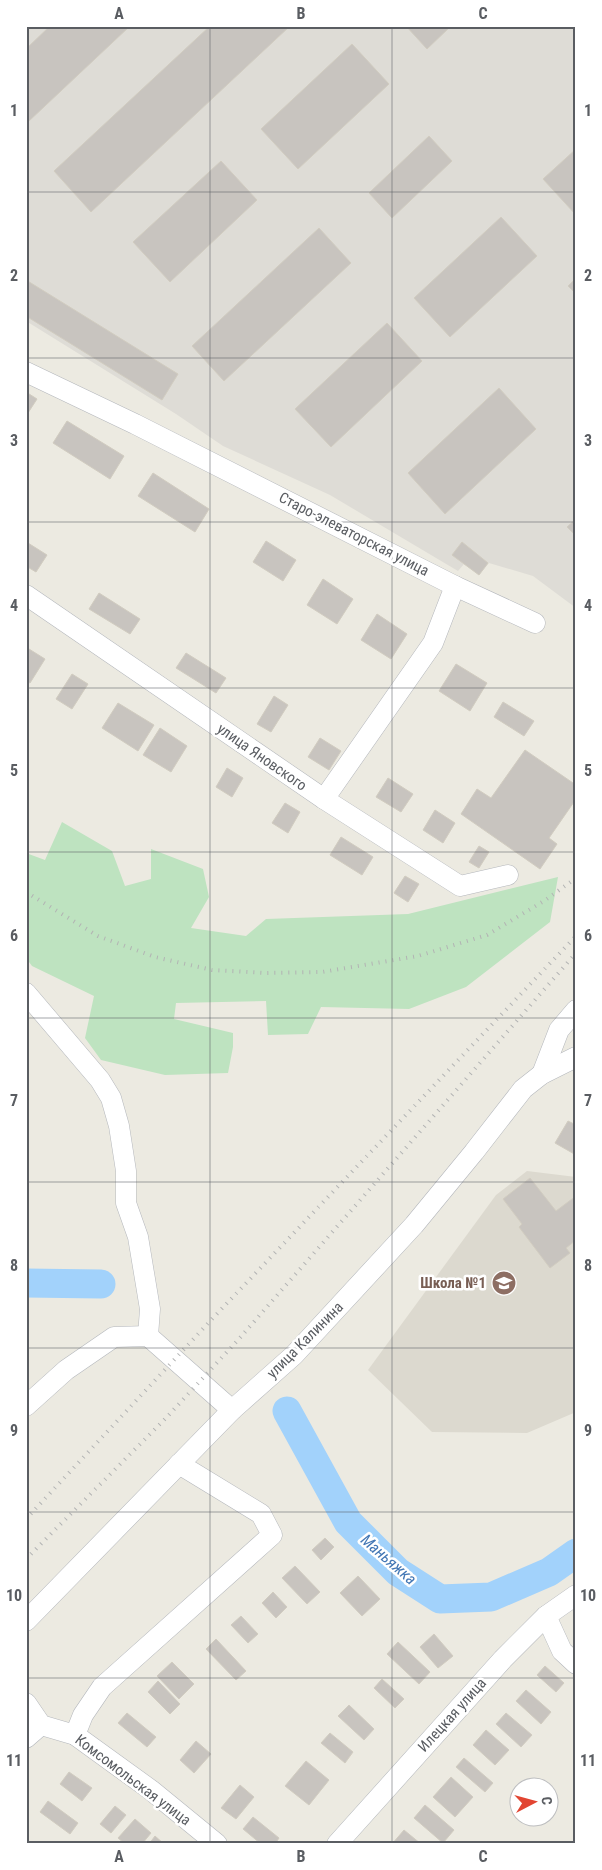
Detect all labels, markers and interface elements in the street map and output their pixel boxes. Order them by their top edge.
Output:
text: A [114,4,124,23]
text: B [297,4,306,23]
text: C [478,4,488,23]
text: 1 [10,101,18,120]
text: 1 [584,101,592,120]
text: 2 [10,266,18,285]
text: 2 [584,266,592,285]
text: 3 [10,431,18,450]
text: 3 [584,431,592,450]
street label: Старо-элеваторская улица [276,488,432,580]
text: 4 [10,596,18,615]
text: 4 [584,596,592,615]
street label: улица Яновского [214,719,310,795]
text: 5 [10,761,18,780]
text: 5 [584,761,592,780]
text: 6 [10,926,18,945]
text: 6 [584,926,592,945]
text: 7 [10,1091,18,1110]
text: 7 [584,1091,592,1110]
text: 8 [10,1256,18,1275]
text: 8 [584,1256,592,1275]
school or university icon: Школа №1 [491,1270,517,1296]
place label: Школа №1 [420,1274,486,1292]
street label: улица Калинина [263,1298,347,1382]
text: 9 [10,1421,18,1440]
text: 9 [584,1421,592,1440]
water label: Маньяжка [357,1530,420,1589]
text: 10 [6,1586,22,1605]
text: 10 [580,1586,596,1605]
street label: Илецкая улица [414,1674,490,1756]
street label: Комсомольская улица [72,1731,194,1829]
text: 11 [6,1751,22,1770]
text: 11 [580,1751,596,1770]
north arrow [510,1778,560,1828]
text: С [539,1796,555,1805]
text: A [114,1847,124,1866]
text: B [297,1847,306,1866]
text: C [478,1847,488,1866]

